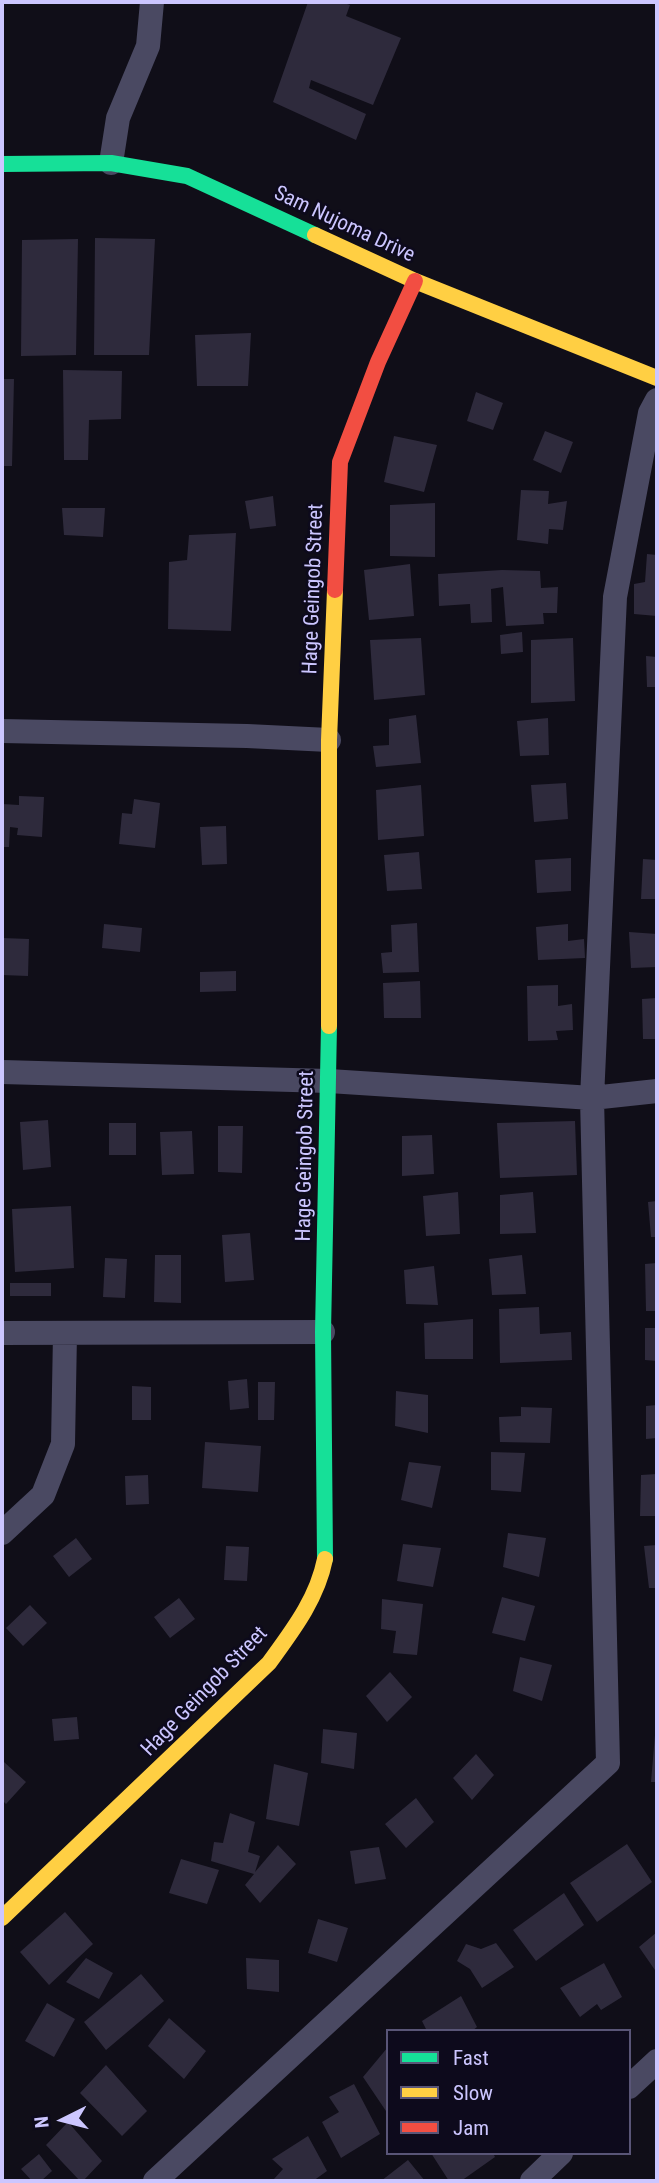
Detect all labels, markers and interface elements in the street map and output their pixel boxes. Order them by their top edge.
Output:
street label: Sam Nujoma Drive [270,181,418,269]
street label: Hage Geingob Street [298,503,330,675]
street label: Hage Geingob Street [292,1070,320,1242]
street label: Hage Geingob Street [137,1622,273,1762]
legend [386,2029,631,2155]
text: Fast [453,2046,489,2070]
text: Slow [453,2081,493,2105]
north arrow [28,2085,98,2155]
text: N [30,2115,54,2129]
text: Jam [453,2116,489,2140]

